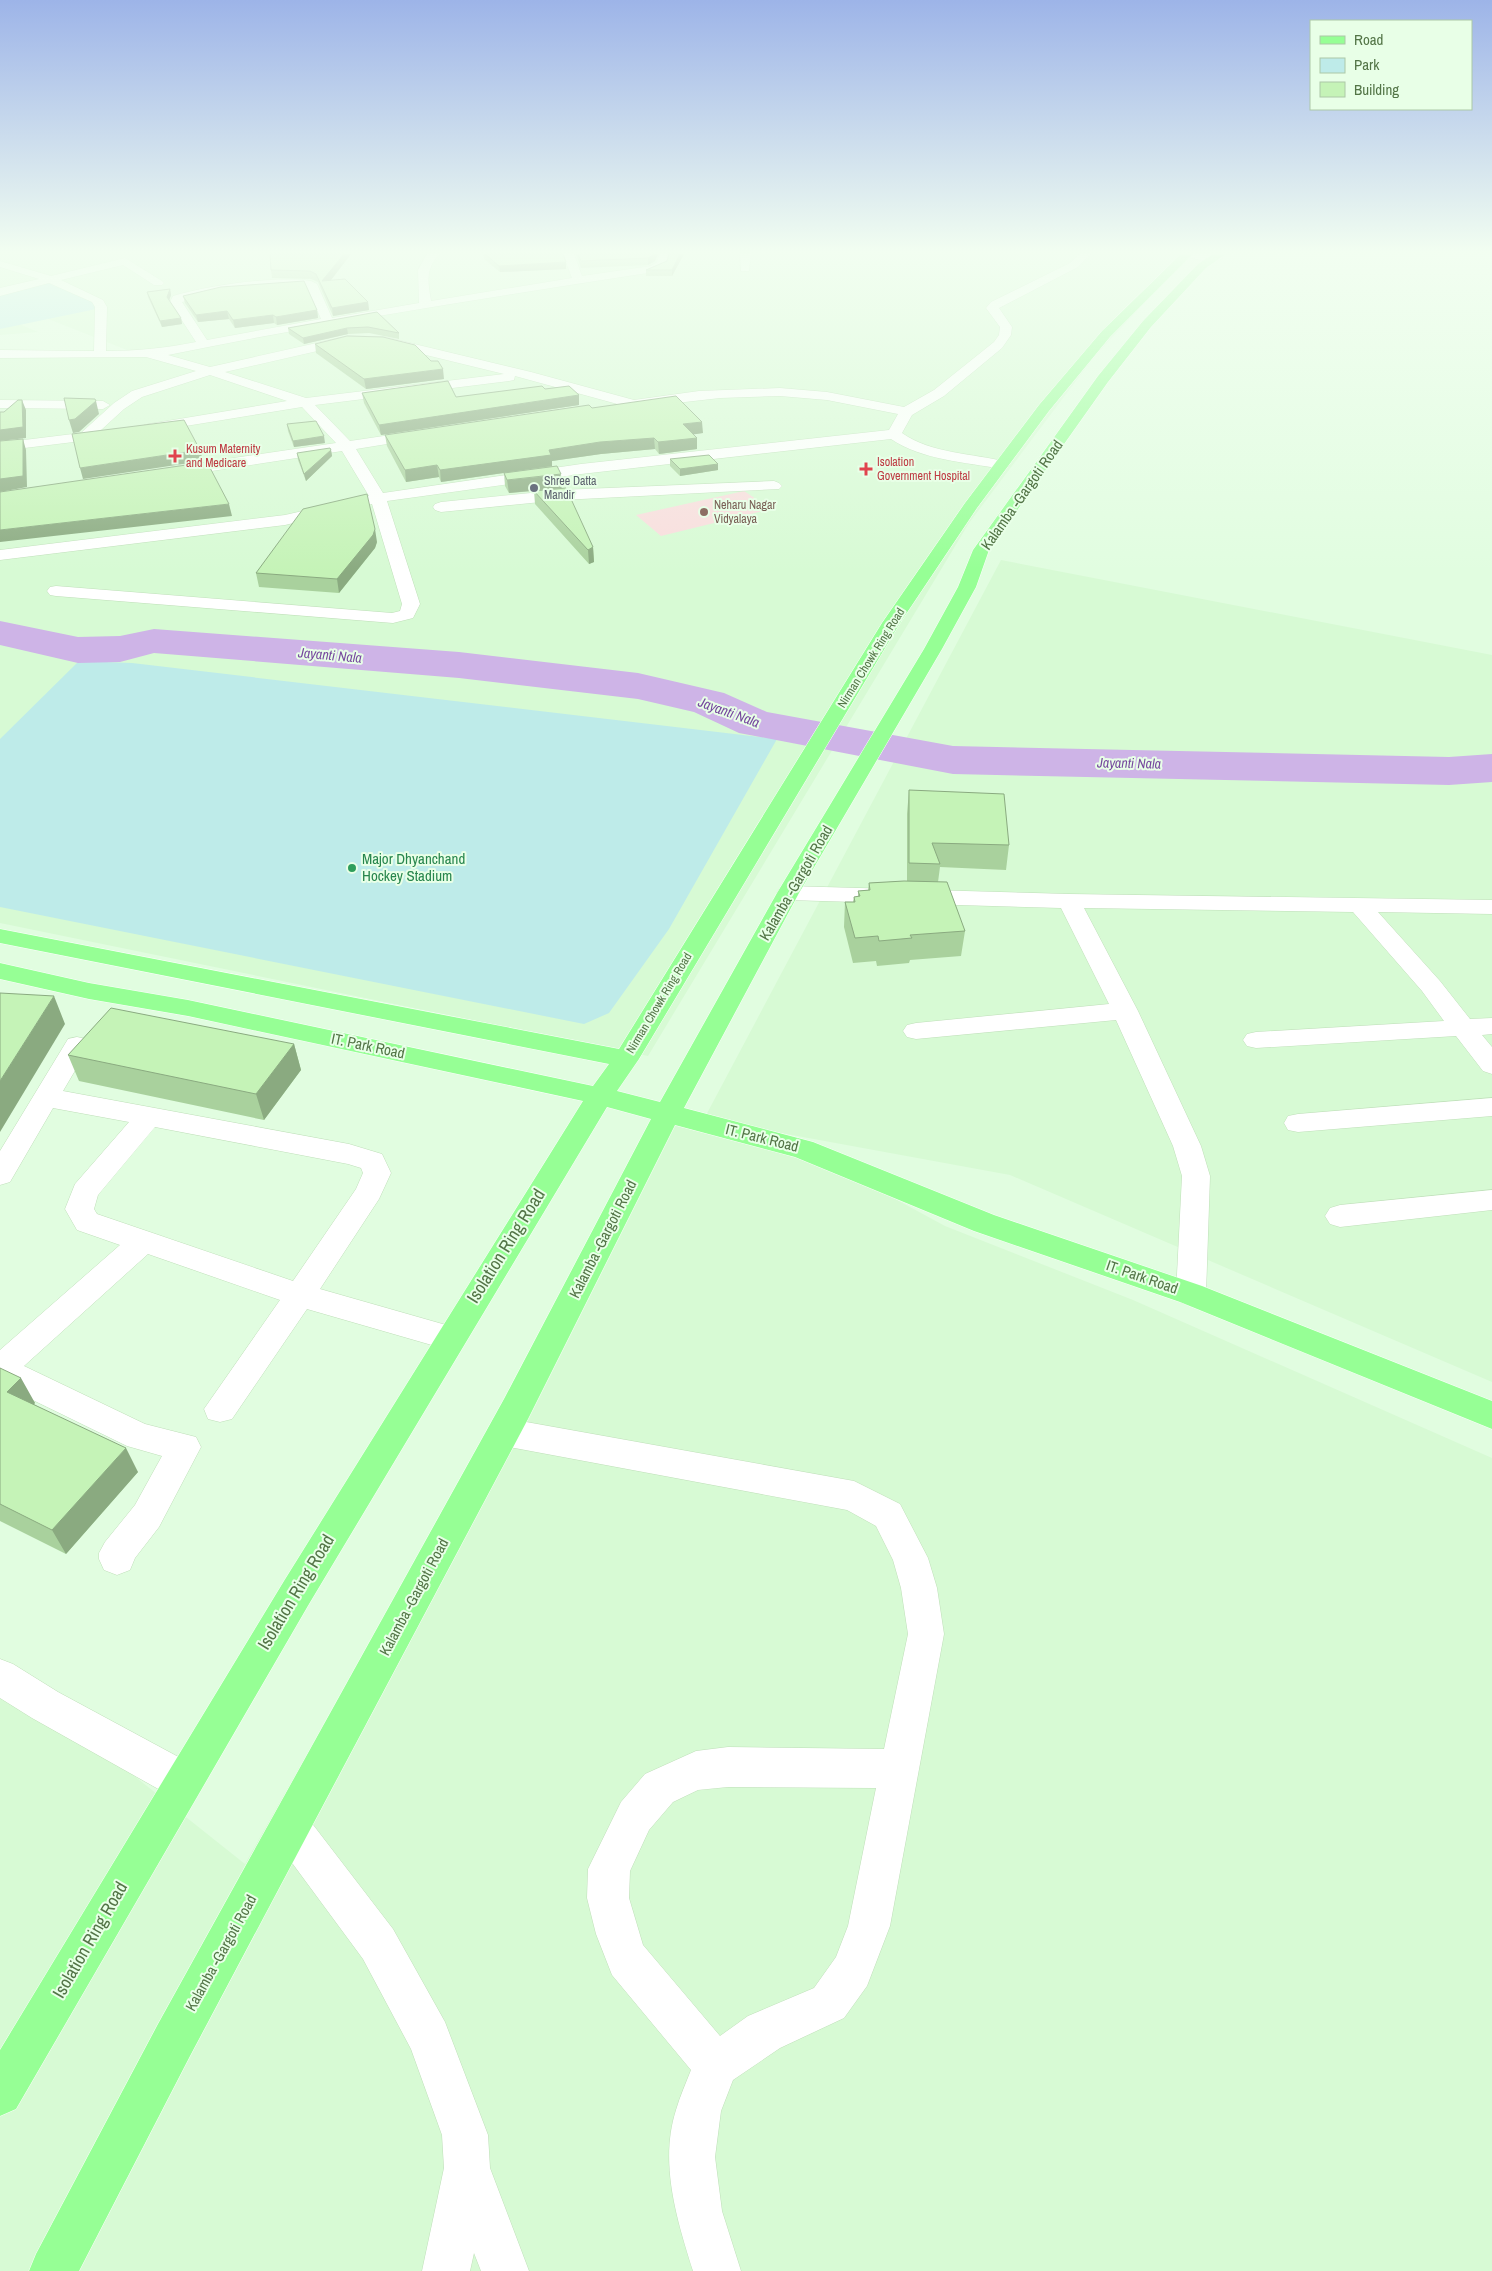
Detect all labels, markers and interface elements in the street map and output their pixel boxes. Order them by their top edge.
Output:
legend [1310,20,1472,110]
text: Road [1354,29,1383,50]
text: Park [1354,54,1380,75]
text: Building [1354,79,1399,100]
street label: Kalamba -Gargoti Road [976,435,1067,554]
place label: Kusum Maternity and Medicare [186,441,260,471]
marker: Kusum Maternity and Medicare [168,449,182,463]
place label: Isolation Government Hospital [877,454,970,484]
marker: Isolation Government Hospital [859,462,873,476]
place label: Shree Datta Mandir [544,473,597,503]
marker: Shree Datta Mandir [528,482,540,494]
place label: Neharu Nagar Vidyalaya [714,497,777,527]
marker: Neharu Nagar Vidyalaya [698,506,710,518]
street label: Nirman Chowk Ring Road [834,605,908,711]
water label: Jayanti Nala [296,643,363,667]
water label: Jayanti Nala [695,692,762,731]
water label: Jayanti Nala [1096,753,1161,773]
street label: Kalamba -Gargoti Road [754,821,837,944]
place label: Major Dhyanchand Hockey Stadium [362,848,465,886]
marker: Major Dhyanchand Hockey Stadium [346,862,358,874]
street label: Nirman Chowk Ring Road [623,950,695,1056]
street label: IT. Park Road [329,1027,407,1064]
street label: IT. Park Road [723,1118,801,1157]
street label: Kalamba -Gargoti Road [564,1176,641,1301]
street label: Isolation Ring Road [460,1184,551,1308]
street label: IT. Park Road [1104,1254,1181,1299]
street label: Isolation Ring Road [251,1529,340,1654]
street label: Kalamba -Gargoti Road [374,1534,453,1659]
street label: Isolation Ring Road [46,1877,133,2002]
street label: Kalamba -Gargoti Road [180,1891,261,2015]

